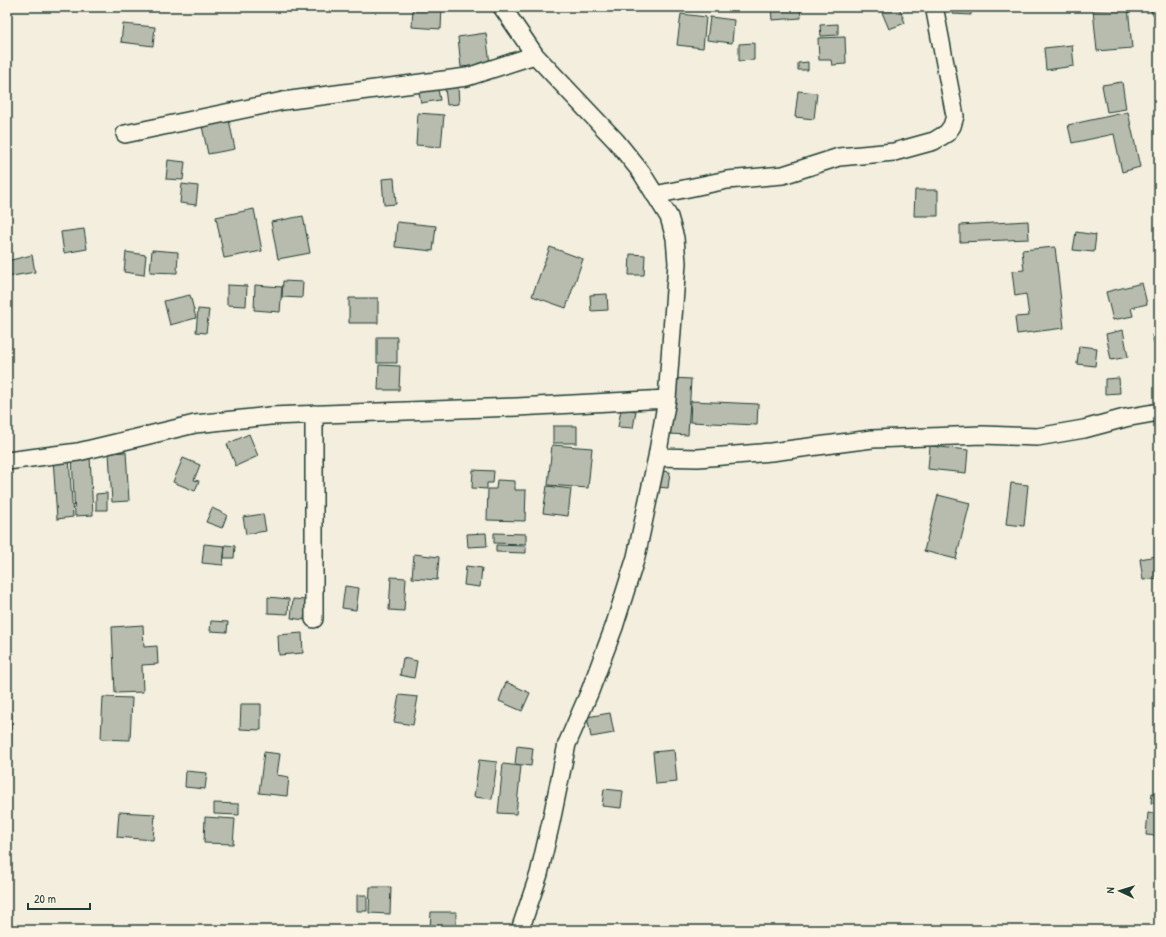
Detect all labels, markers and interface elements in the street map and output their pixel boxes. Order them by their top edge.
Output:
north arrow [1100,871,1140,911]
scale bar [28,885,90,911]
text: N [1103,887,1117,894]
text: 20 m [34,890,56,907]

